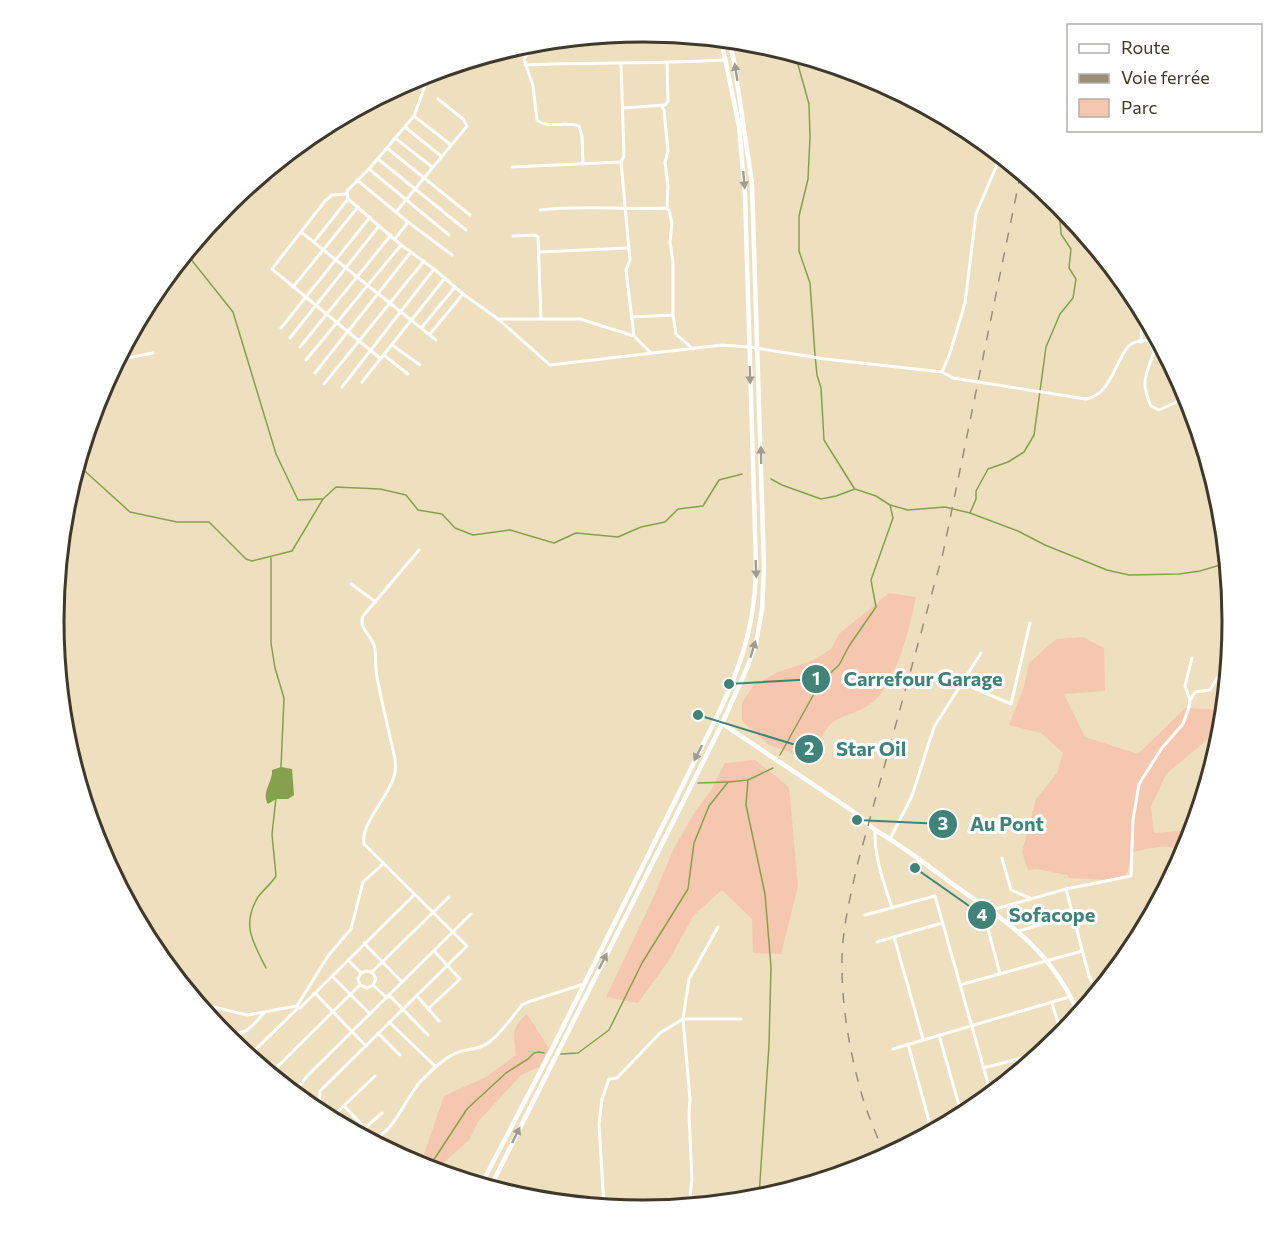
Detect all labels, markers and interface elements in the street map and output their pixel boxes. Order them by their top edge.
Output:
legend [1067,24,1262,132]
text: Route [1121,36,1170,58]
one-way arrow [731,63,740,82]
text: Voie ferrée [1121,66,1210,88]
text: Parc [1121,96,1158,118]
one-way arrow [739,170,749,189]
one-way arrow [745,365,755,384]
one-way arrow [756,446,766,465]
one-way arrow [751,560,760,579]
one-way arrow [749,640,759,658]
callout: Carrefour Garage [801,660,1014,698]
text: Carrefour Garage [843,666,1003,690]
text: 1 [812,667,820,689]
callout: Star Oil [794,730,918,768]
text: Star Oil [836,736,906,760]
text: 2 [804,737,814,759]
one-way arrow [693,745,703,762]
callout: Au Pont [928,805,1056,843]
text: Au Pont [970,811,1044,835]
text: 3 [938,812,948,834]
callout: Sofacope [967,896,1107,934]
text: Sofacope [1009,902,1095,926]
text: 4 [976,903,988,925]
one-way arrow [598,952,608,969]
one-way arrow [511,1127,520,1144]

